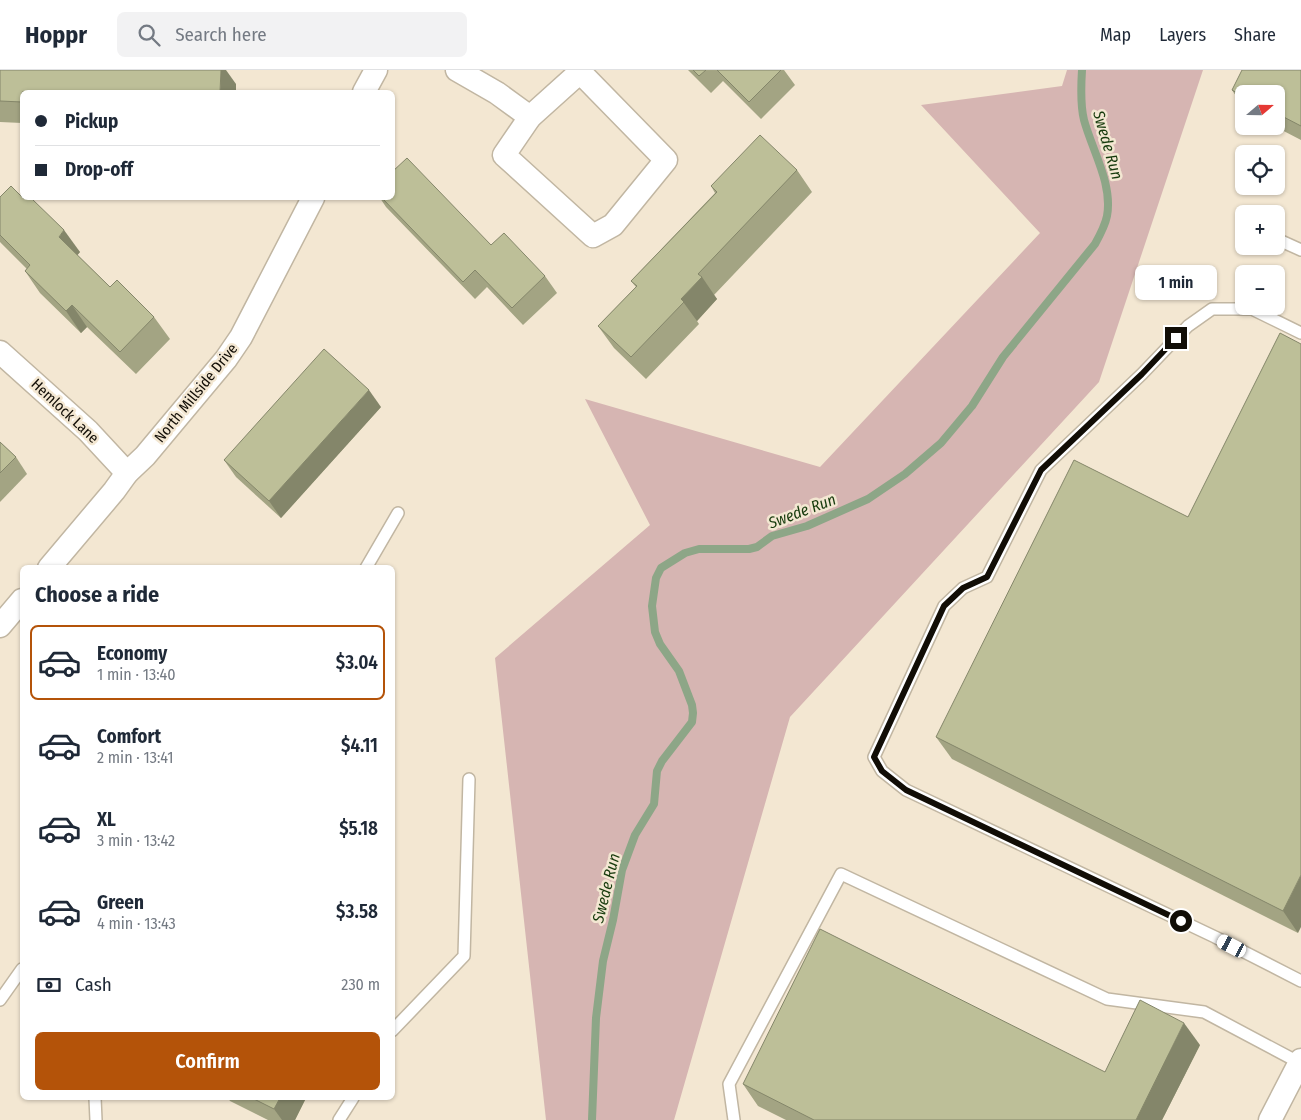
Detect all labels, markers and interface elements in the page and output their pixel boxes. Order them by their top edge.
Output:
search box [117,12,467,57]
text: Hoppr [25,21,87,49]
icon: search [135,21,163,49]
text: Search here [175,23,267,46]
text: Map [1100,24,1131,46]
text: Layers [1159,24,1206,46]
text: Share [1234,24,1276,46]
north arrow [1235,85,1285,135]
map controls [1235,85,1285,315]
water label: Swede Run [1089,107,1127,182]
text: Pickup [65,110,118,133]
button: locate [1235,145,1285,195]
text: Drop-off [65,158,133,181]
button: + [1235,205,1285,255]
button: − [1235,265,1285,315]
callout: 1 min [1135,266,1217,300]
text: 1 min [1159,273,1193,292]
route end [1165,327,1187,349]
street label: North Millside Drive [151,340,241,446]
street label: Hemlock Lane [27,375,103,447]
water label: Swede Run [765,489,838,533]
text: Choose a ride [35,581,159,608]
icon: car [37,640,82,685]
text: Economy [97,642,167,665]
text: $3.04 [336,651,378,674]
text: 1 min · 13:40 [97,665,176,684]
icon: car [37,723,82,768]
text: Comfort [97,725,161,748]
text: $4.11 [341,734,378,757]
text: 2 min · 13:41 [97,748,173,767]
icon: car [37,806,82,851]
text: XL [97,808,116,831]
text: $5.18 [339,817,378,840]
text: 3 min · 13:42 [97,831,175,850]
water label: Swede Run [588,851,624,926]
icon: car [37,889,82,934]
text: Green [97,891,144,914]
text: $3.58 [336,900,378,923]
route start [1170,910,1192,932]
text: 4 min · 13:43 [97,914,176,933]
car [1215,933,1248,959]
icon: cash [35,971,63,999]
text: Cash [75,973,112,996]
text: 230 m [341,975,380,994]
button: Confirm [35,1032,380,1090]

